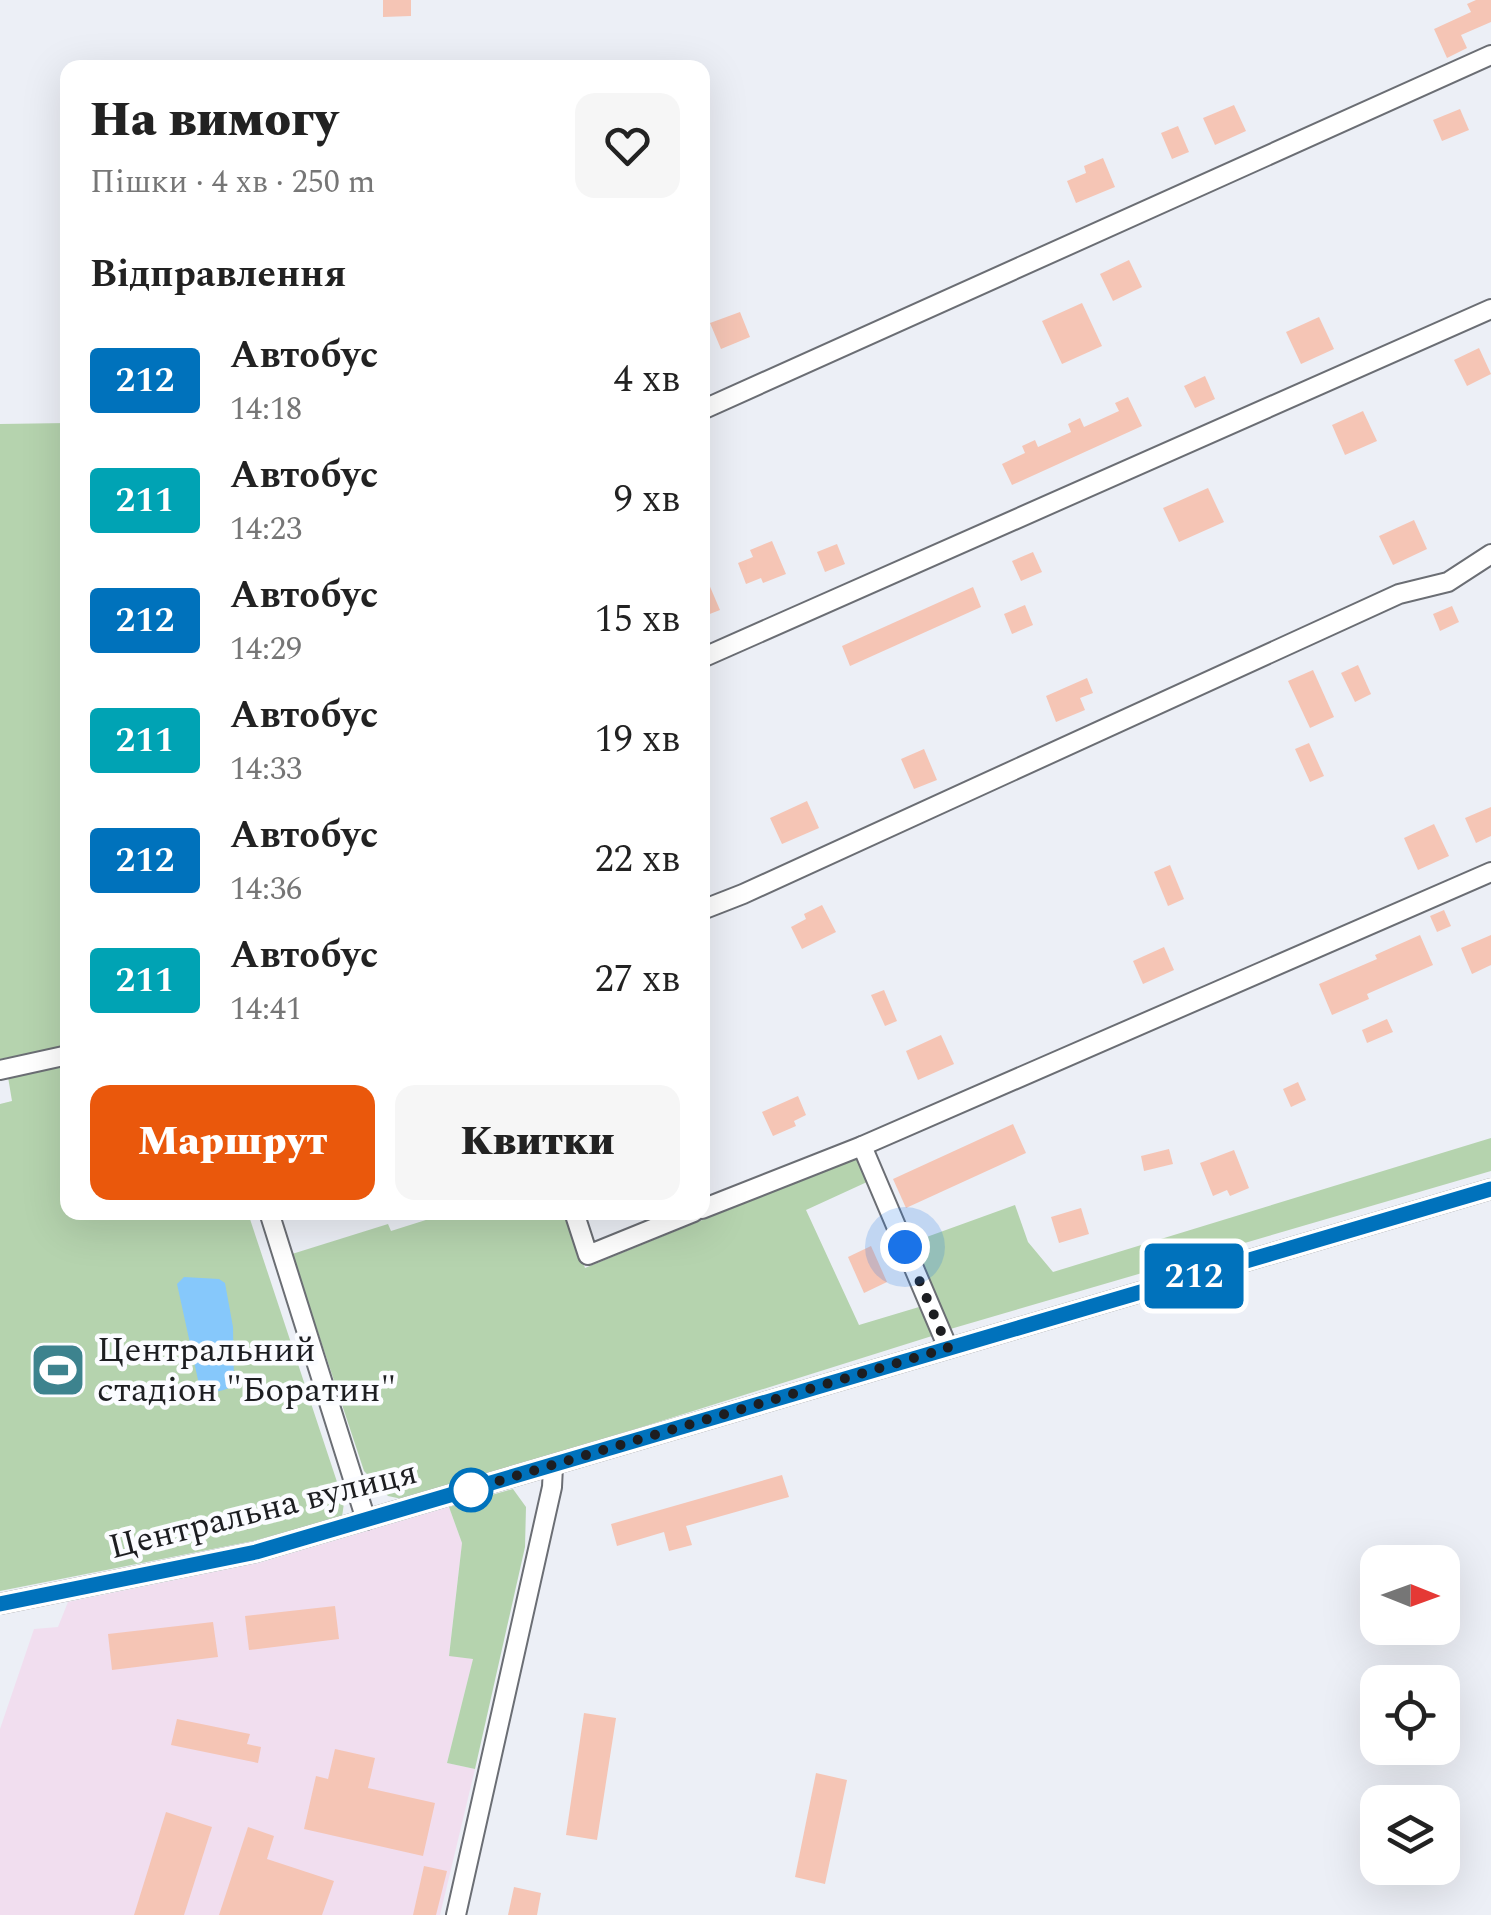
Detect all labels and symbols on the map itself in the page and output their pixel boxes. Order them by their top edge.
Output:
your location [880,1222,930,1272]
line badge: 212 [1136,1244,1252,1308]
place label: Центральний стадіон "Боратин" [97,1324,396,1417]
sports icon: Центральний стадіон "Боратин" [28,1340,88,1400]
street label: Центральна вулиця [103,1446,423,1574]
unlabelled marker [450,1469,492,1511]
north arrow [1360,1545,1460,1645]

